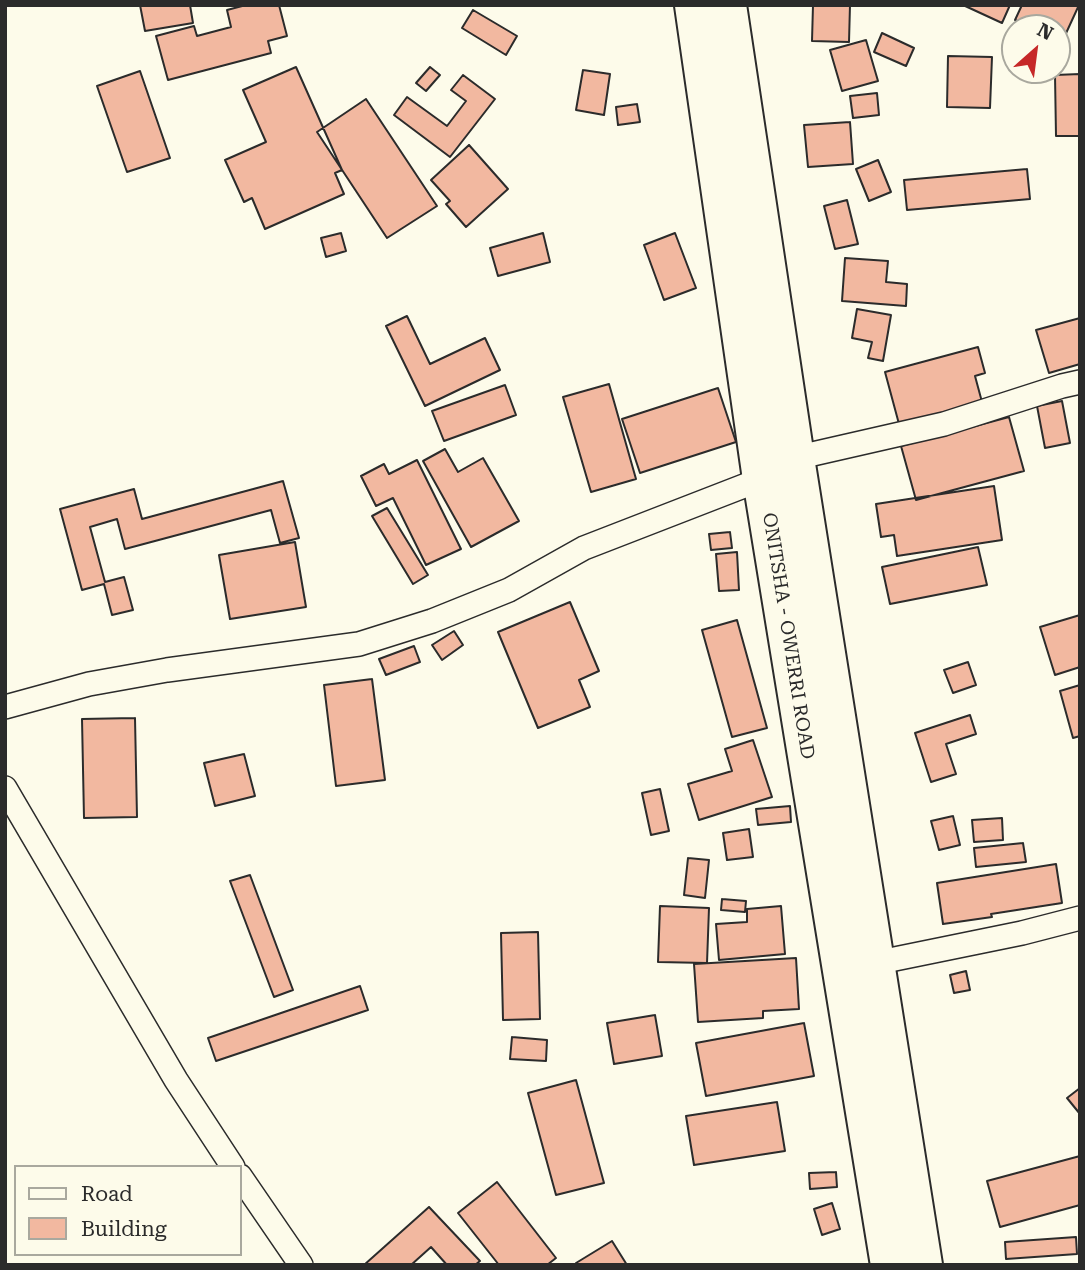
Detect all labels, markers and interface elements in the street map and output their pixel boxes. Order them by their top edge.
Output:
north arrow [1001,14,1071,84]
text: N [1033,18,1057,45]
street label: ONITSHA - OWERRI ROAD [757,511,819,761]
legend [14,1165,242,1256]
text: Road [81,1182,133,1206]
text: Building [81,1217,167,1241]

